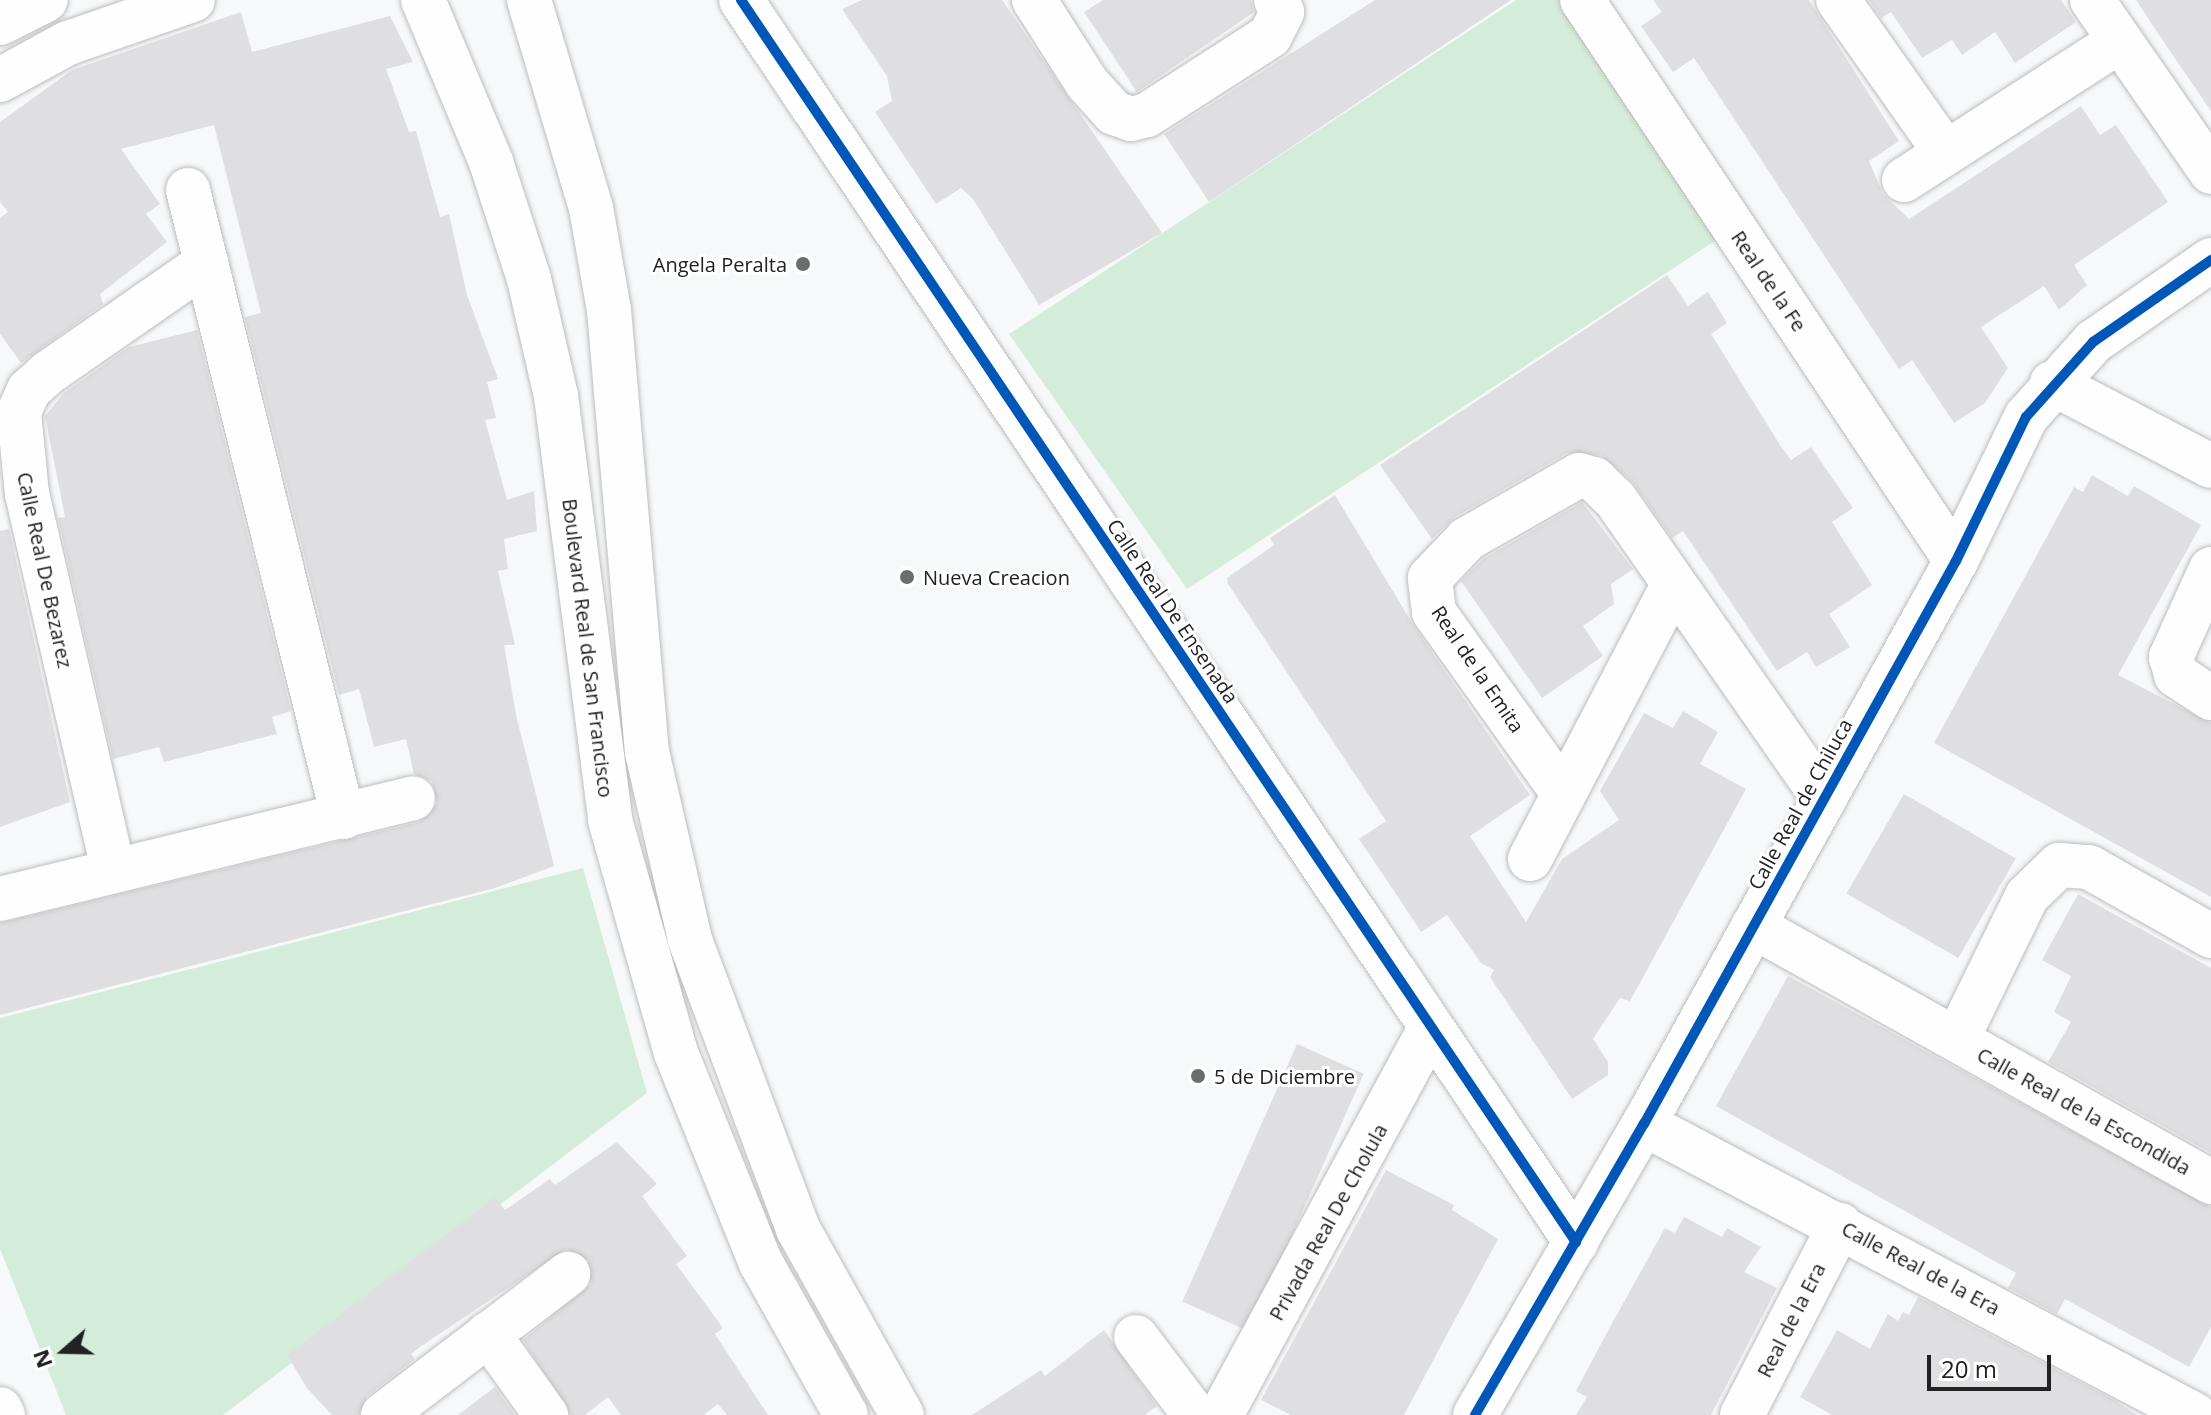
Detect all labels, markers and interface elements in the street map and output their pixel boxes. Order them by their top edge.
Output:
street label: Real de la Fe [1726,226,1812,336]
place label: Angela Peralta [653,252,787,276]
marker: Angela Peralta [794,255,812,273]
street label: Calle Real De Bezarez [13,470,77,670]
street label: Boulevard Real de San Francisco [558,497,618,799]
street label: Calle Real De Ensenada [1102,514,1244,708]
place label: Nueva Creacion [923,565,1070,589]
marker: Nueva Creacion [898,568,916,586]
street label: Real de la Emita [1427,601,1529,737]
street label: Calle Real de Chiluca [1743,714,1857,894]
street label: Calle Real de la Escondida [1973,1042,2195,1180]
place label: 5 de Diciembre [1214,1064,1355,1088]
marker: 5 de Diciembre [1189,1067,1207,1085]
street label: Privada Real De Cholula [1264,1119,1392,1325]
street label: Calle Real de la Era [1838,1216,2004,1320]
street label: Real de la Era [1752,1259,1830,1381]
north arrow [24,1311,104,1391]
scale bar [1931,1339,2055,1389]
text: N [24,1346,59,1373]
text: 20 m [1941,1352,1997,1385]

